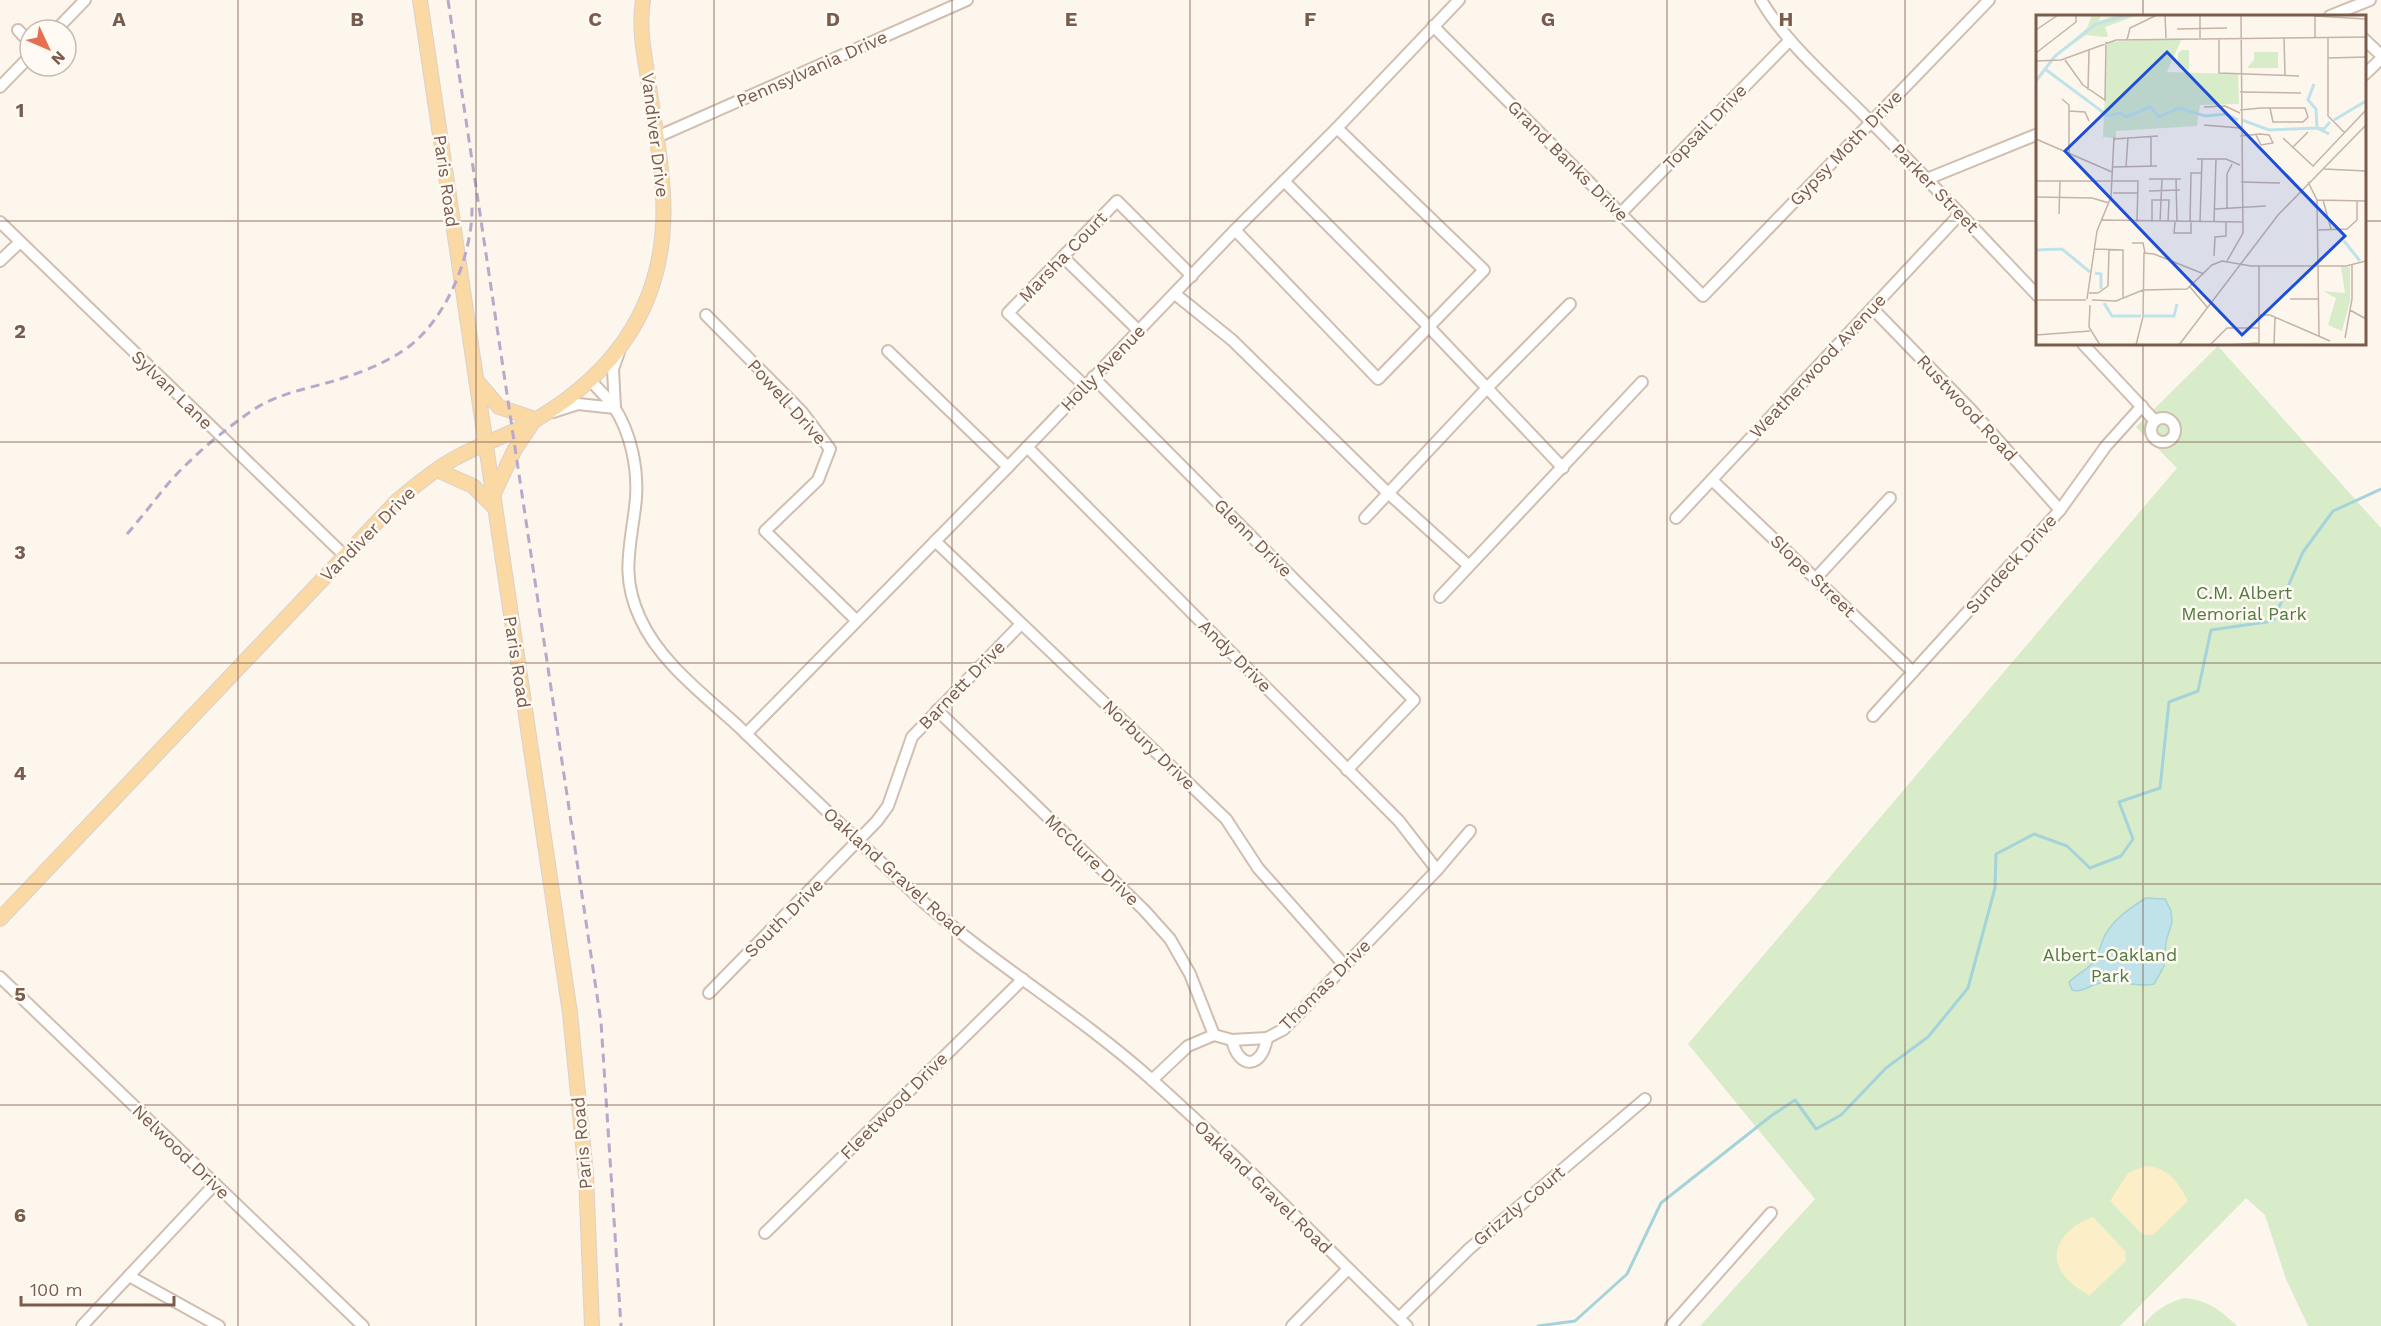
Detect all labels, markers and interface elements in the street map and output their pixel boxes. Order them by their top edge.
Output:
text: A [112,7,126,31]
text: B [350,7,364,31]
text: C [588,7,602,31]
text: D [826,7,840,31]
text: E [1065,7,1077,31]
text: F [1304,7,1316,31]
text: G [1541,7,1555,31]
text: H [1779,7,1793,31]
inset map [2036,15,2366,345]
north arrow [18,18,78,78]
street label: Pennsylvania Drive [733,26,890,111]
text: N [47,47,69,69]
street label: Vandiver Drive [637,71,674,199]
street label: Topsail Drive [1658,79,1751,174]
street label: Gypsy Moth Drive [1785,85,1906,210]
street label: Grand Banks Drive [1504,96,1633,225]
text: 1 [16,98,24,122]
street label: Paris Road [430,133,463,228]
street label: Parker Street [1888,139,1984,237]
street label: Marsha Court [1014,207,1111,306]
street label: Weatherwood Avenue [1745,289,1890,442]
text: 2 [14,319,26,343]
street label: Holly Avenue [1056,320,1149,415]
street label: Sylvan Lane [127,346,217,434]
street label: Rustwood Road [1913,350,2022,465]
street label: Powell Drive [744,355,831,449]
street label: Vandiver Drive [316,482,419,585]
street label: Glenn Drive [1210,494,1297,581]
street label: Sundeck Drive [1961,510,2061,618]
street label: Slope Street [1767,530,1860,622]
text: 3 [14,540,26,564]
park label: C.M. Albert Memorial Park [2181,582,2307,624]
street label: Paris Road [500,614,535,709]
street label: Andy Drive [1195,615,1276,696]
street label: Barnett Drive [914,636,1009,733]
street label: Norbury Drive [1099,695,1200,794]
text: 4 [14,761,27,785]
street label: Oakland Gravel Road [819,803,969,941]
street label: McClure Drive [1041,810,1144,910]
street label: South Drive [740,874,828,962]
street label: Thomas Drive [1275,935,1375,1035]
park label: Albert-Oakland Park [2043,944,2177,986]
text: 5 [14,982,26,1006]
street label: Fleetwood Drive [836,1048,952,1164]
street label: Paris Road [567,1096,596,1190]
street label: Nelwood Drive [128,1100,234,1203]
street label: Oakland Gravel Road [1190,1116,1336,1258]
street label: Grizzly Court [1469,1161,1569,1250]
text: 6 [14,1203,26,1227]
scale bar [21,1269,174,1307]
text: 100 m [30,1279,83,1300]

